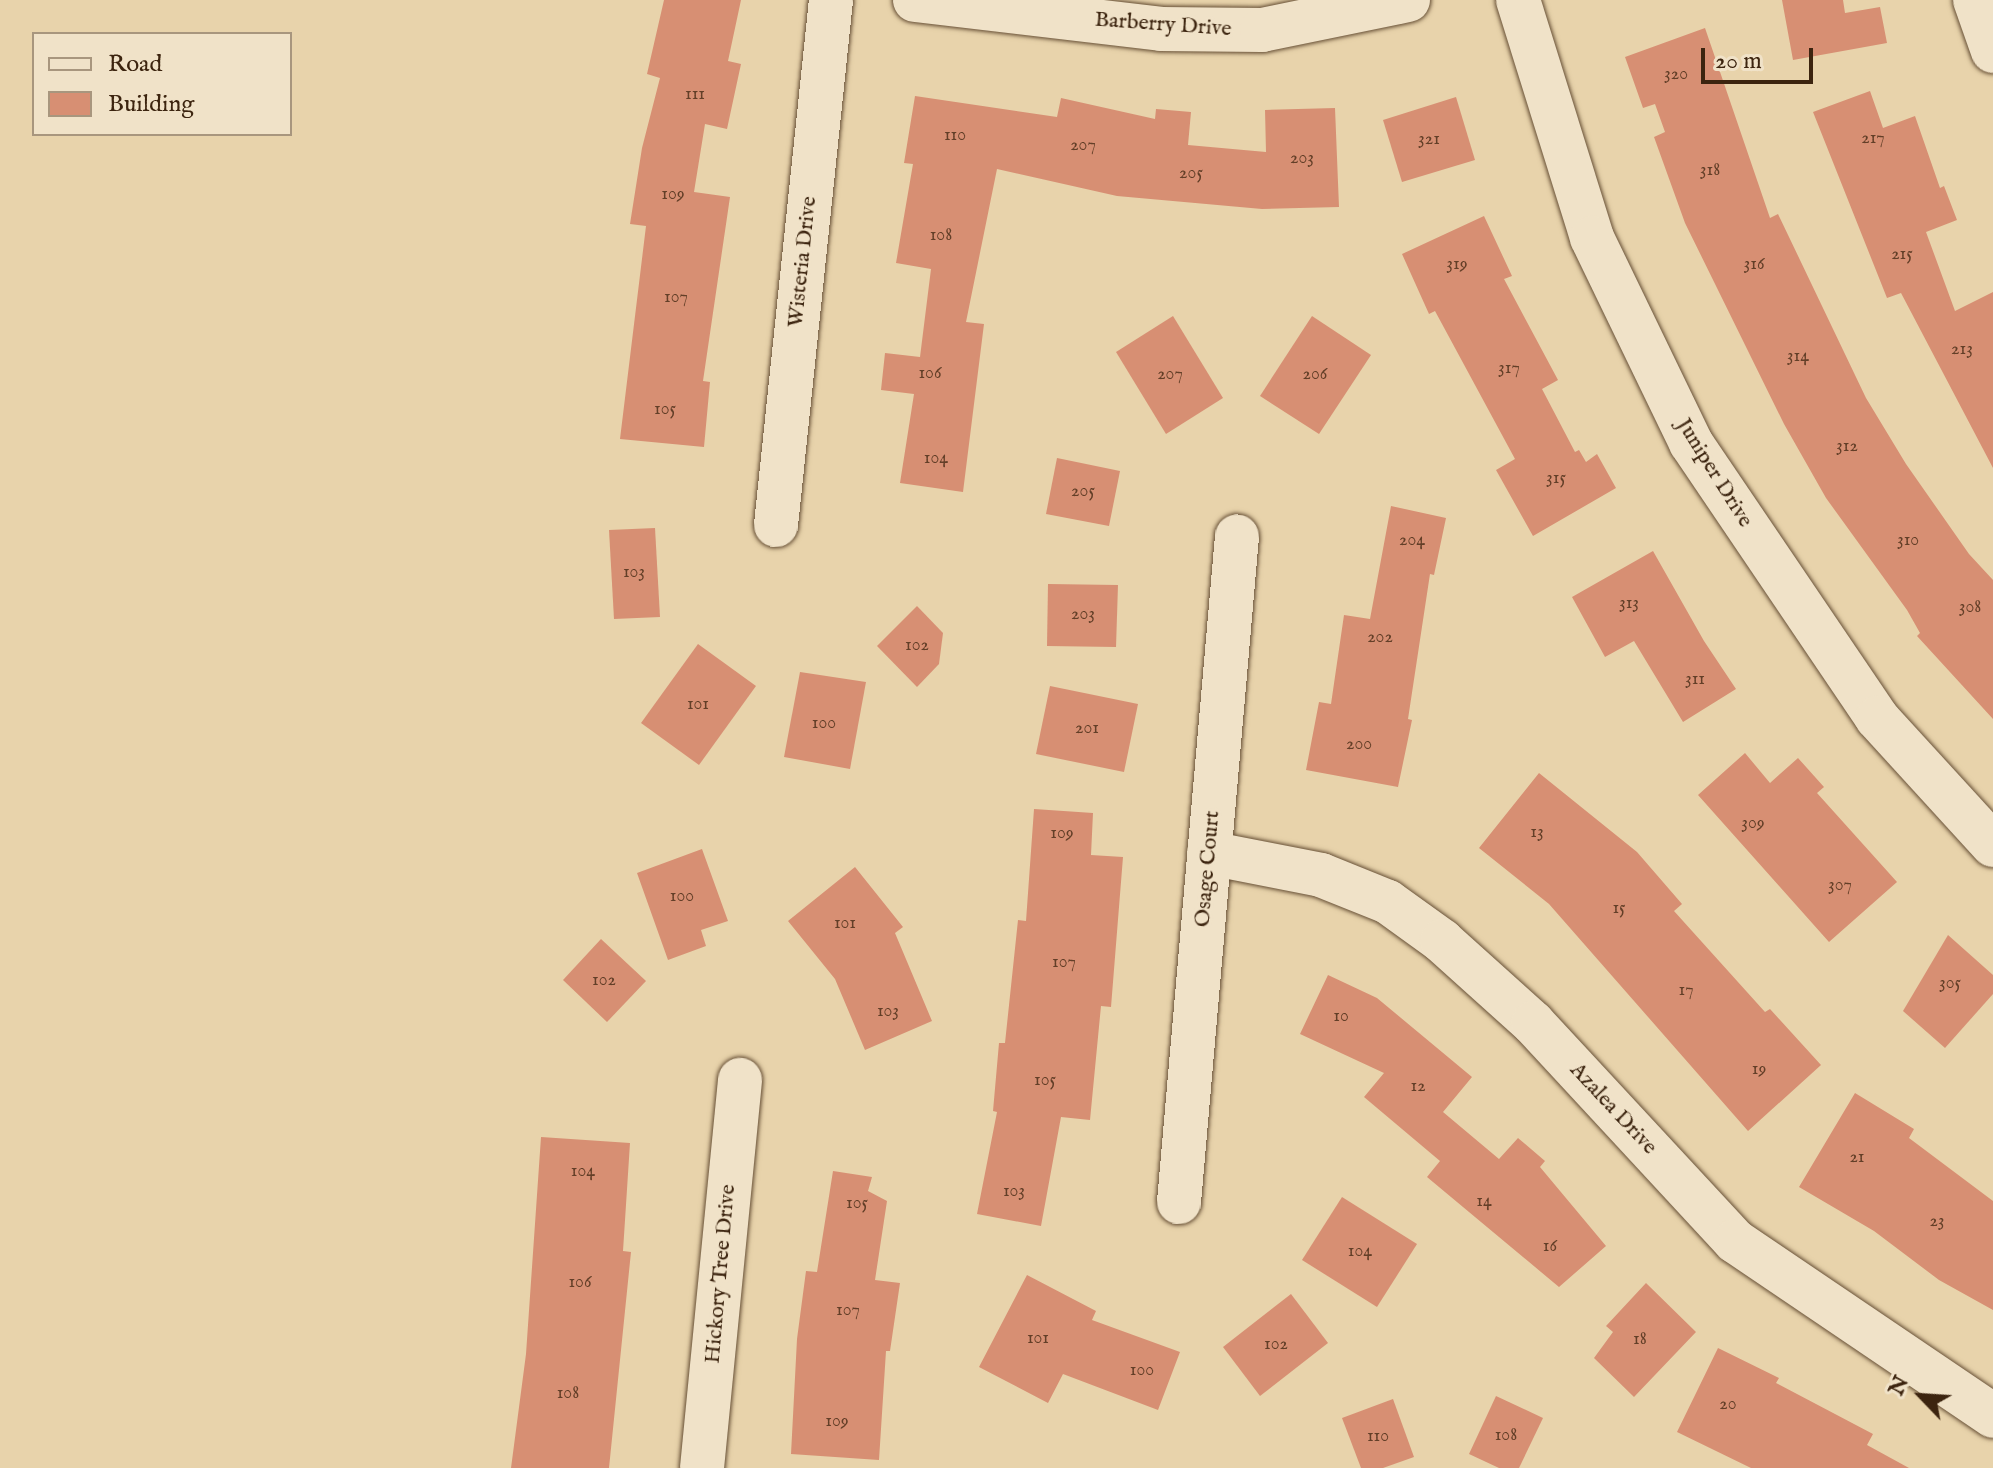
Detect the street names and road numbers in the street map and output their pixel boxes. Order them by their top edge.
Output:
street label: Barberry Drive [1094,7,1232,43]
street label: Wisteria Drive [783,195,823,329]
street label: Juniper Drive [1670,414,1758,532]
street label: Osage Court [1190,810,1226,928]
street label: Azalea Drive [1564,1058,1662,1160]
street label: Hickory Tree Drive [700,1183,742,1365]

